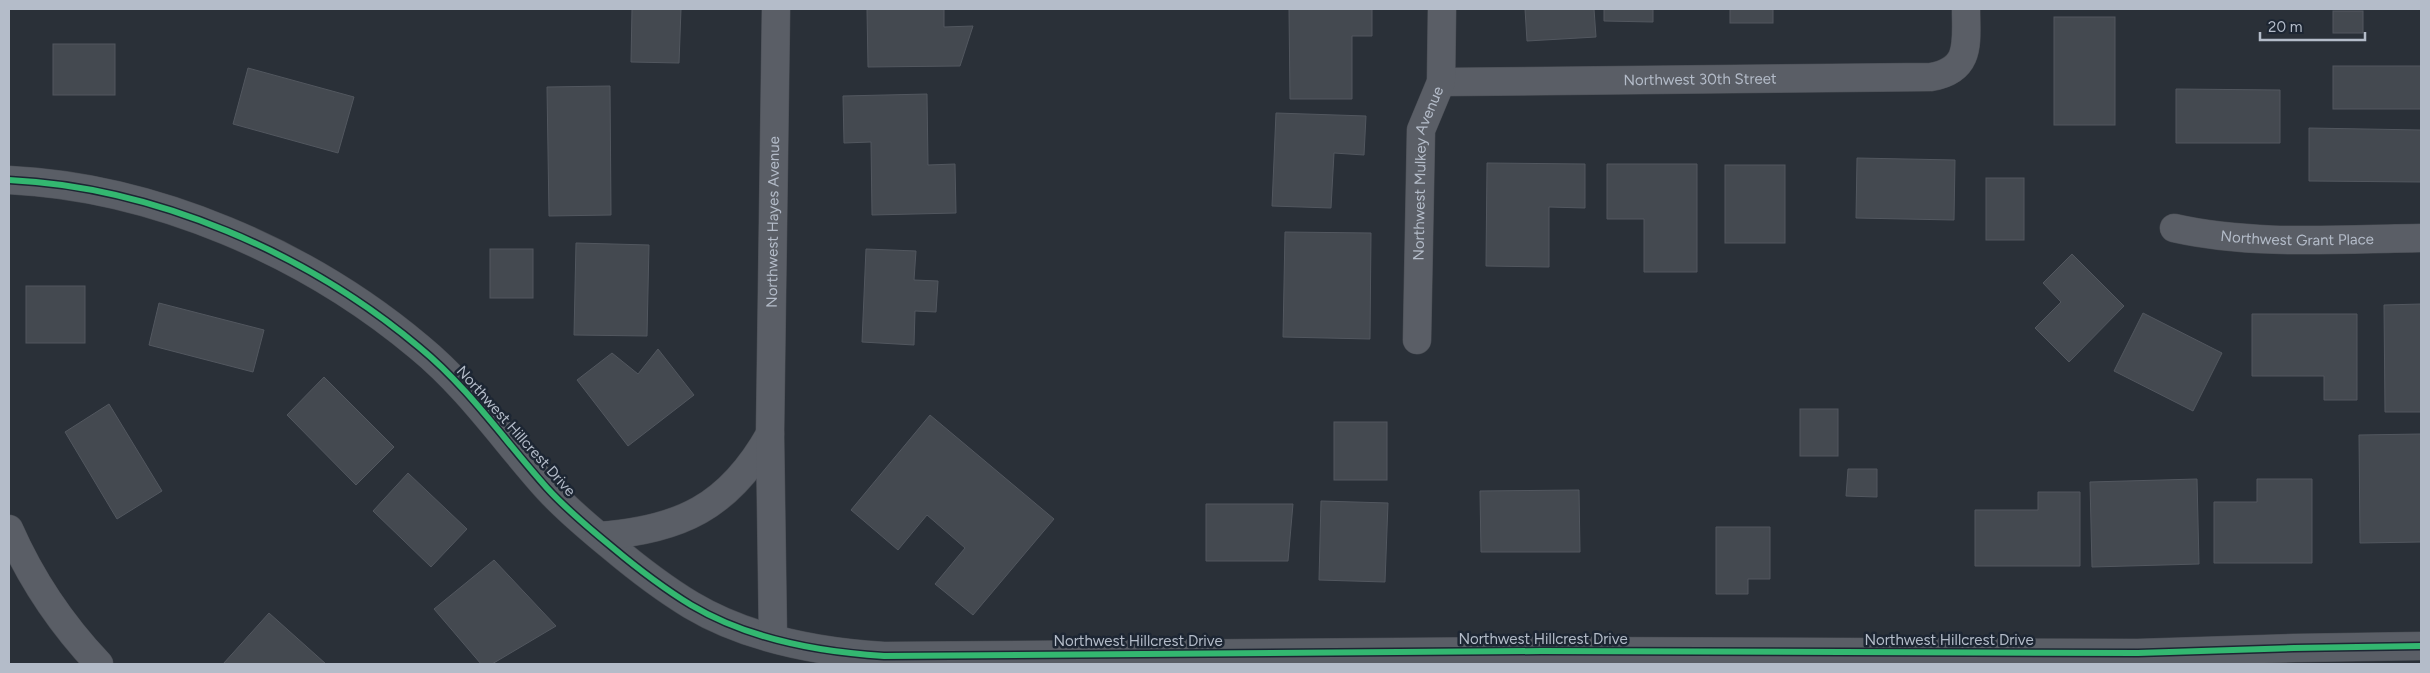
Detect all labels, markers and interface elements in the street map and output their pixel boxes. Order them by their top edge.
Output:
scale bar [2260,10,2365,42]
text: 20 m [2268,18,2302,36]
street label: Northwest 30th Street [1623,70,1777,89]
street label: Northwest Mulkey Avenue [1410,83,1447,261]
street label: Northwest Hayes Avenue [763,136,783,308]
street label: Northwest Grant Place [2220,227,2374,249]
street label: Northwest Hillcrest Drive [453,362,579,500]
street label: Northwest Hillcrest Drive [1458,630,1628,648]
street label: Northwest Hillcrest Drive [1864,631,2034,649]
street label: Northwest Hillcrest Drive [1053,632,1223,650]

